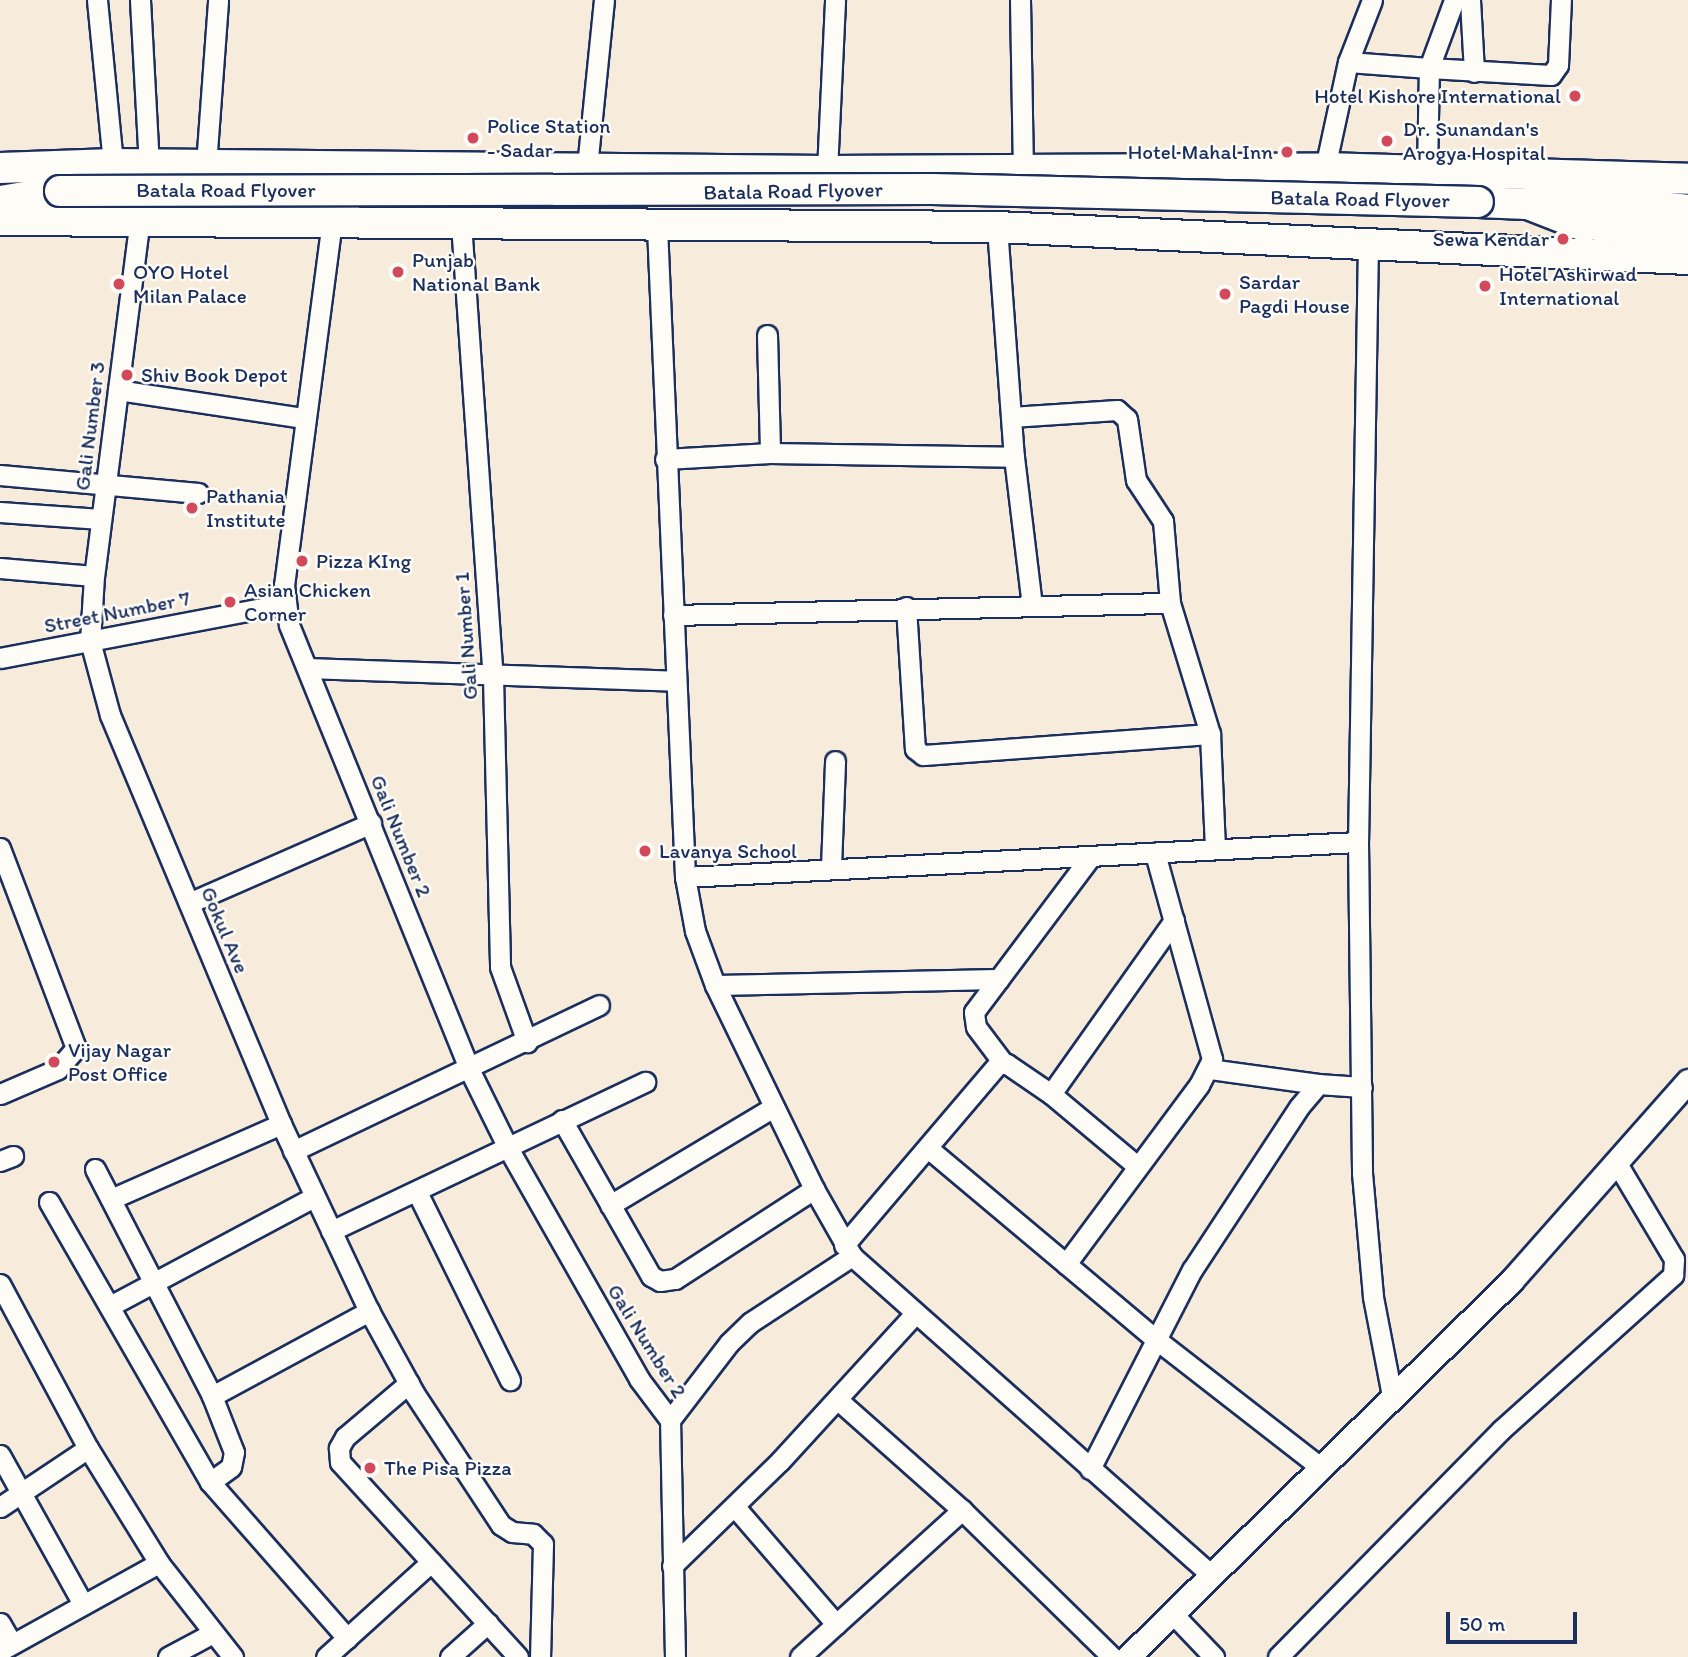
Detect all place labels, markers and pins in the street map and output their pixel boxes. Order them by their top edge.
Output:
place label: Hotel Kishore International [1314,83,1561,109]
marker: Hotel Kishore International [1567,88,1583,104]
place label: Police Station - Sadar [487,113,611,163]
place label: Dr. Sunandan's Arogya Hospital [1403,116,1546,166]
marker: Police Station - Sadar [465,130,481,146]
marker: Dr. Sunandan's Arogya Hospital [1377,131,1397,151]
place label: Hotel Mahal Inn [1129,139,1273,165]
marker: Hotel Mahal Inn [1279,144,1295,160]
place label: Sewa Kendar [1433,226,1549,252]
marker: Sewa Kendar [1555,231,1571,247]
place label: Punjab National Bank [412,247,541,297]
place label: OYO Hotel Milan Palace [133,259,245,309]
place label: Hotel Ashirwad International [1499,261,1636,311]
marker: Punjab National Bank [390,264,406,280]
place label: Sardar Pagdi House [1239,269,1350,319]
marker: OYO Hotel Milan Palace [111,276,127,292]
marker: Hotel Ashirwad International [1477,278,1493,294]
marker: Sardar Pagdi House [1217,286,1233,302]
place label: Shiv Book Depot [141,362,288,388]
marker: Shiv Book Depot [119,367,135,383]
place label: Pathania Institute [206,483,286,533]
marker: Pathania Institute [184,500,200,516]
place label: Pizza KIng [316,548,412,574]
marker: Pizza KIng [294,553,310,569]
place label: Asian Chicken Corner [244,577,371,627]
marker: Asian Chicken Corner [222,594,238,610]
place label: Lavanya School [659,838,797,864]
marker: Lavanya School [637,843,653,859]
place label: Vijay Nagar Post Office [68,1037,170,1087]
marker: Vijay Nagar Post Office [46,1054,62,1070]
place label: The Pisa Pizza [384,1455,511,1481]
marker: The Pisa Pizza [362,1460,378,1476]

